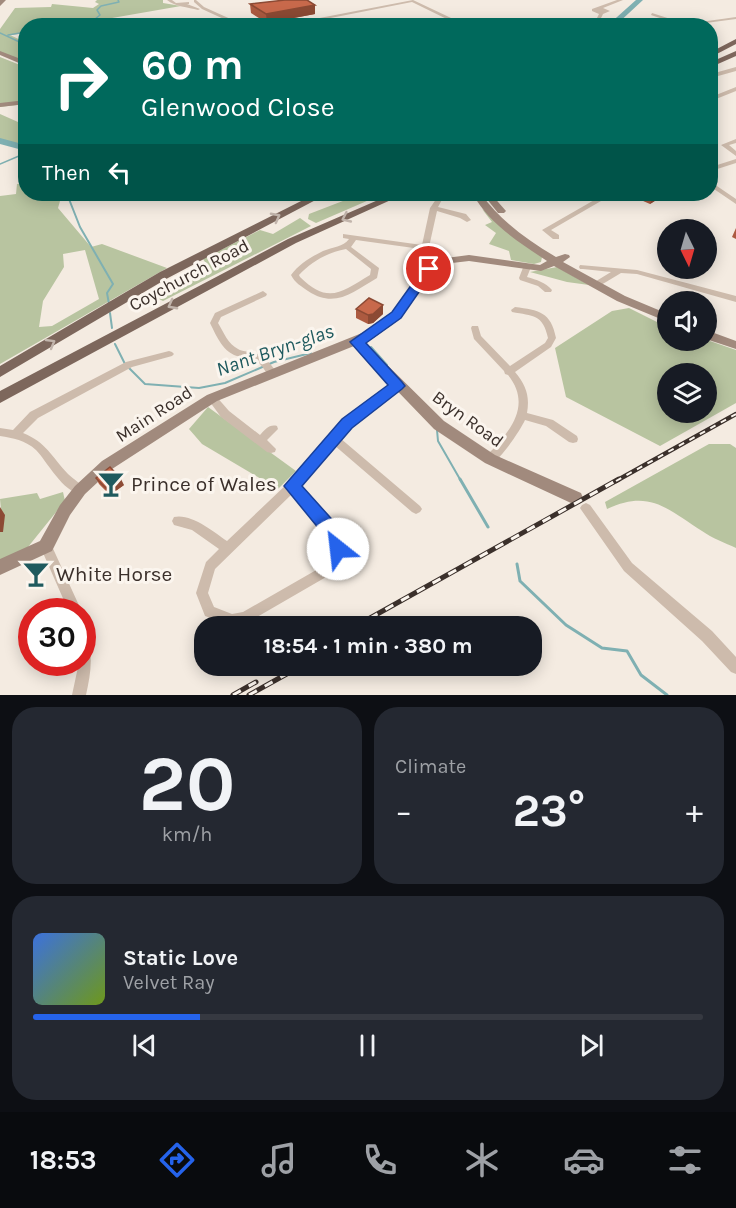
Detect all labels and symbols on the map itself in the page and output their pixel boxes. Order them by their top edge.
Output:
one-way arrow [342,211,353,223]
one-way arrow [269,213,280,224]
north arrow [657,219,717,279]
street label: Coychurch Road [125,234,253,316]
pin [403,243,454,294]
one-way arrow [167,297,178,309]
water label: Nant Bryn-glas [213,319,337,381]
one-way arrow [44,339,55,350]
street label: Main Road [111,381,197,447]
street label: Bryn Road [428,386,508,452]
bar icon: Prince of Wales [96,469,126,499]
place label: Prince of Wales [131,472,277,496]
position arrow [306,517,370,581]
bar icon: White Horse [21,559,51,589]
place label: White Horse [56,562,172,586]
speed limit sign: 30 [18,598,96,676]

